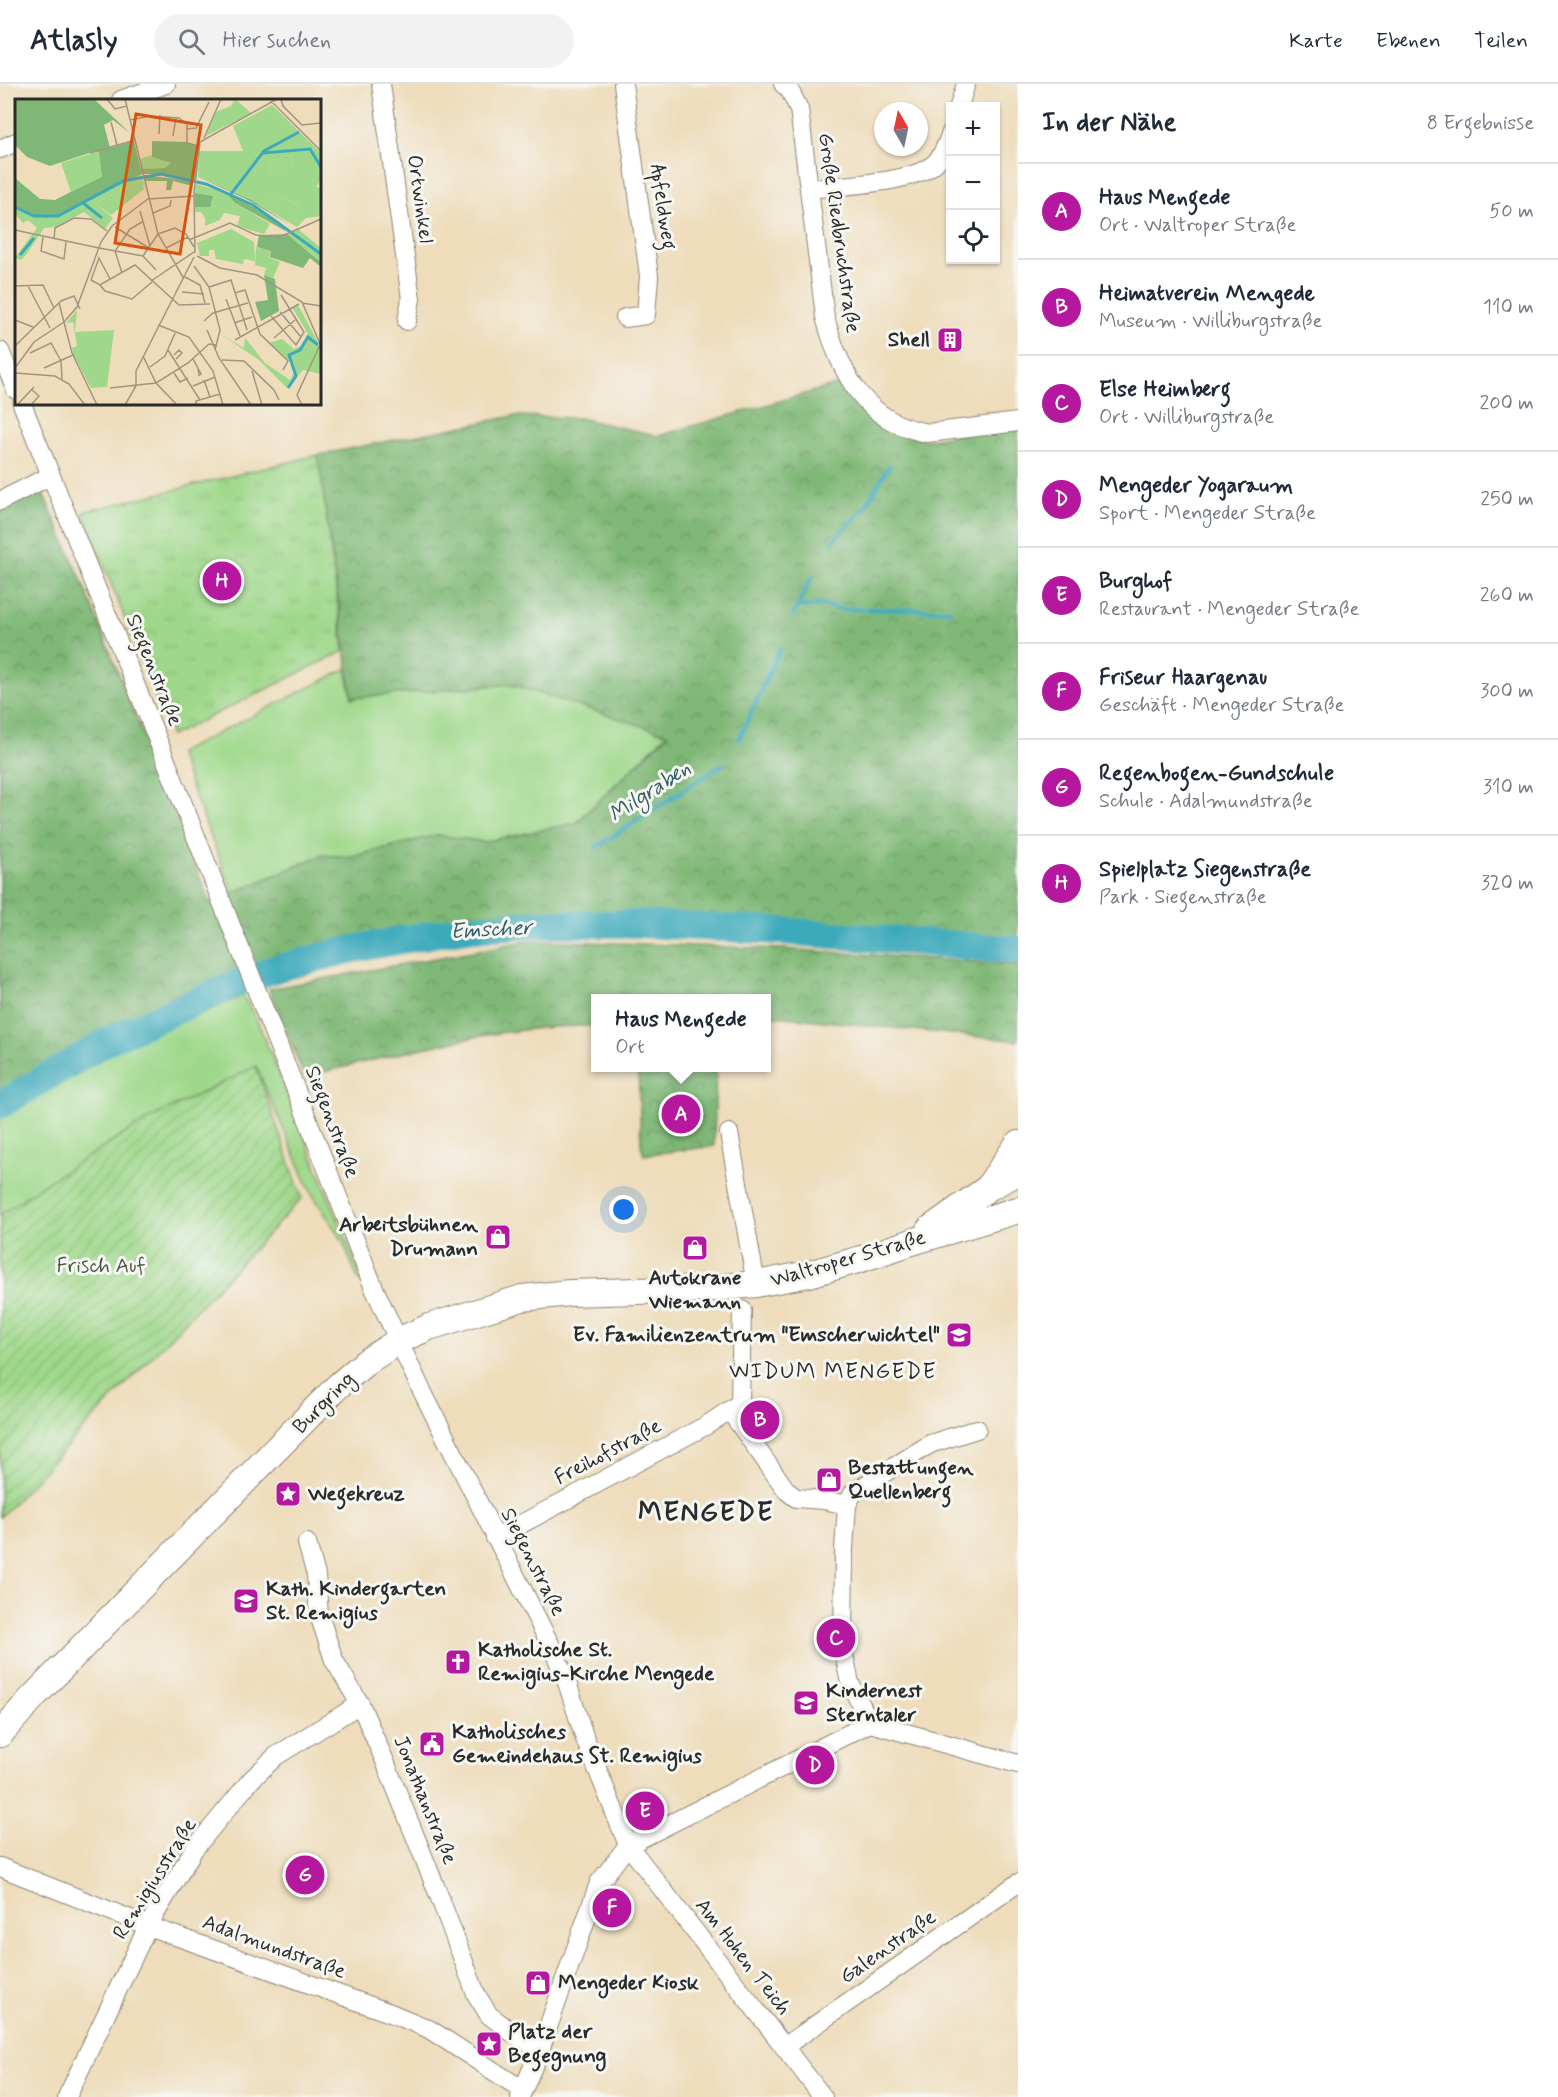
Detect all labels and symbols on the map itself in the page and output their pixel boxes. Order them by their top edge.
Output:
inset map [15,99,321,405]
north arrow [874,102,928,156]
street label: Große Riedbruchstraße [811,131,867,335]
street label: Ortwinkel [400,153,440,245]
street label: Apfeldweg [641,162,683,252]
building icon: Shell [935,325,965,355]
place label: Shell [888,326,930,354]
pin: H [202,558,242,604]
street label: Siegenstraße [117,610,189,731]
water label: Milgraben [603,755,698,831]
water label: Emscher [449,914,535,946]
street label: Siegenstraße [296,1062,366,1183]
pin: A [662,1092,700,1136]
your location [609,1195,638,1224]
place label: Arbeitsbühnen Drumann [339,1211,479,1263]
shop icon: Arbeitsbühnen Drumann [483,1222,513,1252]
street label: Waltroper Straße [767,1223,929,1295]
shop icon: Autokrane Wiemann [680,1233,710,1263]
park label: Frisch Auf [56,1252,146,1280]
place label: Autokrane Wiemann [648,1264,741,1316]
school or university icon: Ev. Familienzentrum "Emscherwichtel" [944,1320,974,1350]
place label: Ev. Familienzentrum "Emscherwichtel" [573,1321,940,1349]
district label: WIDUM MENGEDE [729,1358,937,1386]
street label: Burgring [287,1366,362,1441]
pin: B [740,1398,780,1442]
street label: Freihofstraße [550,1412,666,1492]
place label: Bestattungen Quellenberg [848,1454,974,1508]
shop icon: Bestattungen Quellenberg [814,1465,844,1495]
place icon: Wegekreuz [273,1479,303,1509]
place label: Wegekreuz [307,1480,405,1510]
district label: MENGEDE [638,1495,774,1530]
street label: Siegenstraße [492,1503,572,1622]
place label: Kath. Kindergarten St. Remigius [266,1575,446,1629]
school or university icon: Kath. Kindergarten St. Remigius [231,1586,261,1616]
pin: C [816,1616,856,1660]
place label: Katholische St. Remigius-Kirche Mengede [478,1636,715,1690]
church icon: Katholische St. Remigius-Kirche Mengede [443,1647,473,1677]
place label: Kindernest Sterntaler [826,1677,923,1729]
school or university icon: Kindernest Sterntaler [791,1688,821,1718]
place label: Katholisches Gemeindehaus St. Remigius [452,1718,702,1772]
public building icon: Katholisches Gemeindehaus St. Remigius [417,1729,447,1759]
street label: Jonathanstraße [386,1731,464,1869]
pin: D [796,1742,834,1788]
pin: E [626,1788,664,1834]
street label: Remigiusstraße [106,1813,204,1946]
pin: G [286,1852,324,1898]
pin: F [592,1886,632,1930]
street label: Am Hohen Teich [688,1893,798,2021]
street label: Galenstraße [834,1904,942,1990]
street label: Adalmundstraße [198,1908,350,1986]
shop icon: Mengeder Kiosk [523,1968,553,1998]
place label: Mengeder Kiosk [558,1969,699,1999]
place label: Platz der Begegnung [508,2018,607,2072]
place icon: Platz der Begegnung [474,2029,504,2059]

